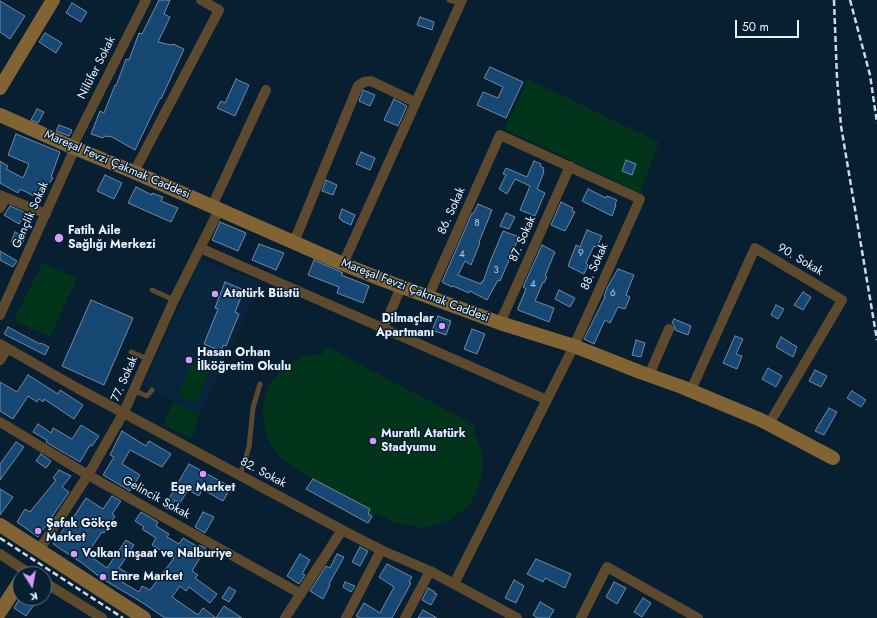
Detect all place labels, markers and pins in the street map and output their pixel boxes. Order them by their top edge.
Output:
place label: Fatih Aile Sağlığı Merkezi [68,224,156,252]
marker: Fatih Aile Sağlığı Merkezi [53,232,65,244]
place label: Atatürk Büstü [223,287,299,301]
marker: Atatürk Büstü [210,289,220,299]
place label: Dilmaçlar Apartmanı [376,312,434,340]
marker: Dilmaçlar Apartmanı [437,321,447,331]
place label: Hasan Orhan İlköğretim Okulu [197,346,291,374]
marker: Hasan Orhan İlköğretim Okulu [184,355,194,365]
place label: Muratlı Atatürk Stadyumu [381,427,466,455]
marker: Muratlı Atatürk Stadyumu [368,436,378,446]
marker: Ege Market [198,469,208,479]
place label: Ege Market [171,481,235,495]
place label: Şafak Gökçe Market [46,517,117,545]
marker: Şafak Gökçe Market [33,526,43,536]
place label: Volkan İnşaat ve Nalburiye [82,547,232,561]
marker: Volkan İnşaat ve Nalburiye [69,549,79,559]
place label: Emre Market [111,570,183,584]
marker: Emre Market [98,572,108,582]

